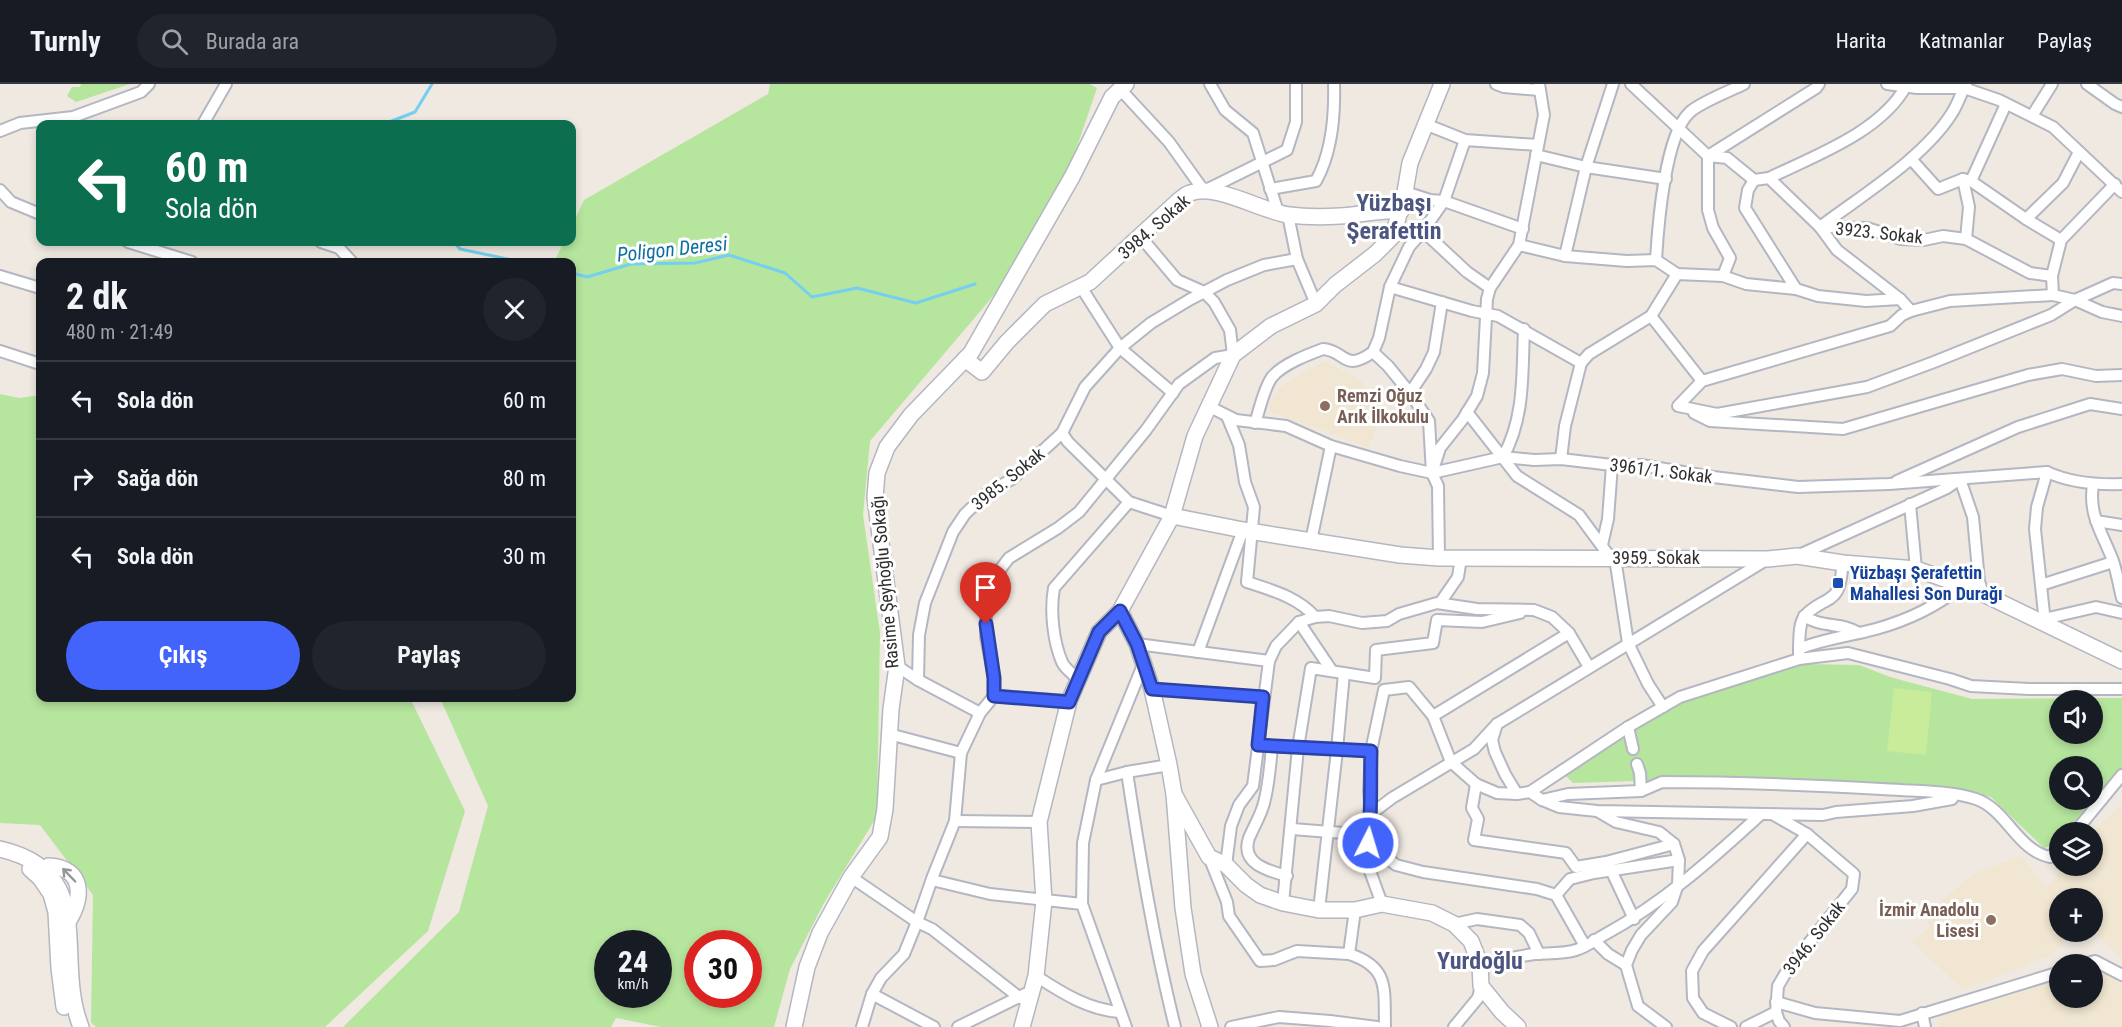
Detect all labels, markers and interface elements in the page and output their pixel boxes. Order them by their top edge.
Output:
search box [137,14,557,68]
text: Turnly [30,25,101,58]
icon: search [158,25,191,58]
text: Burada ara [206,29,299,54]
text: Harita [1836,29,1886,53]
text: Katmanlar [1919,29,2004,53]
text: Paylaş [2037,29,2092,53]
text: 60 m [165,143,248,192]
icon: left [66,144,144,222]
district label: Yüzbaşı Şerafettin [1347,189,1441,245]
street label: 3984. Sokak [1114,190,1194,263]
text: Sola dön [165,193,258,225]
street label: 3923. Sokak [1834,217,1924,248]
water label: Poligon Deresi [616,231,729,267]
text: 2 dk [66,276,128,318]
button: close [483,278,546,341]
text: 480 m · 21:49 [66,320,173,344]
icon: left [66,384,99,417]
place label: Remzi Oğuz Arık İlkokulu [1337,385,1429,427]
text: Sola dön [117,388,193,413]
text: 60 m [503,388,546,413]
marker: Remzi Oğuz Arık İlkokulu [1318,399,1332,413]
street label: 3985. Sokak [967,443,1048,514]
street label: 3961/1. Sokak [1609,454,1714,487]
icon: right [66,462,99,495]
text: Sağa dön [117,466,198,491]
text: 80 m [503,466,546,491]
street label: Rasime Şeyhoğlu Sokağı [866,495,903,669]
icon: left [66,540,99,573]
text: Sola dön [117,544,193,569]
text: 30 m [503,544,546,569]
street label: 3959. Sokak [1612,547,1700,568]
pin [960,562,1011,624]
place label: Yüzbaşı Şerafettin Mahallesi Son Durağı [1850,562,2003,604]
icon: arrive [969,571,1002,604]
marker: Yüzbaşı Şerafettin Mahallesi Son Durağı [1831,576,1845,590]
button: Çıkış [66,621,300,690]
button: Paylaş [312,621,546,690]
map controls [2049,690,2103,1008]
button: sound [2049,690,2103,744]
button: search [2049,756,2103,810]
position arrow [1336,811,1400,875]
button: layers [2049,822,2103,876]
one-way arrow [62,867,76,882]
button: + [2049,888,2103,942]
street label: 3946. Sokak [1778,897,1849,979]
place label: İzmir Anadolu Lisesi [1879,899,1979,941]
marker: İzmir Anadolu Lisesi [1984,913,1998,927]
speed limit sign: 30 [684,930,762,1008]
text: 24 [618,944,648,979]
district label: Yurdoğlu [1437,947,1523,975]
button: − [2049,954,2103,1008]
text: km/h [618,975,648,993]

